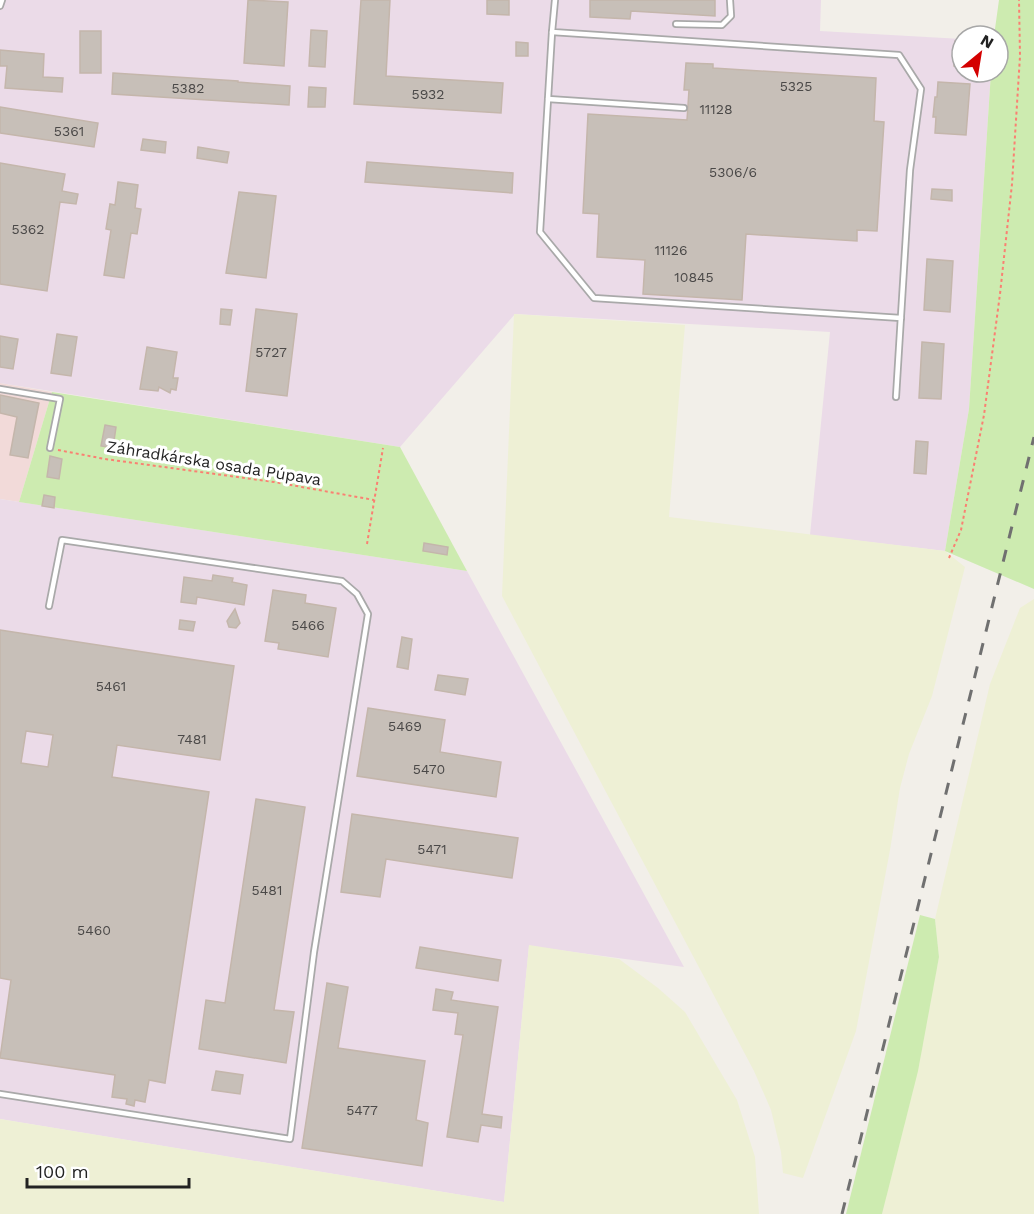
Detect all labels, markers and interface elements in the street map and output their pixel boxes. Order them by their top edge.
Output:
north arrow [950,24,1010,84]
text: N [977,30,997,53]
house number: 5325 [780,78,812,94]
house number: 5382 [171,80,205,96]
house number: 5932 [412,86,444,102]
house number: 11128 [699,101,733,117]
house number: 5361 [54,123,84,139]
house number: 5306/6 [709,164,757,180]
house number: 5362 [12,221,44,237]
house number: 11126 [654,242,688,258]
house number: 10845 [674,269,714,285]
house number: 5727 [255,344,287,360]
street label: Záhradkárska osada Púpava [105,437,323,489]
house number: 5466 [291,617,325,633]
house number: 5461 [96,678,126,694]
house number: 5469 [388,718,422,734]
house number: 7481 [177,731,207,747]
house number: 5470 [413,761,445,777]
house number: 5471 [417,841,447,857]
house number: 5481 [252,882,282,898]
house number: 5460 [77,922,111,938]
house number: 5477 [346,1102,378,1118]
scale bar [27,1151,189,1189]
text: 100 m [36,1161,89,1182]

